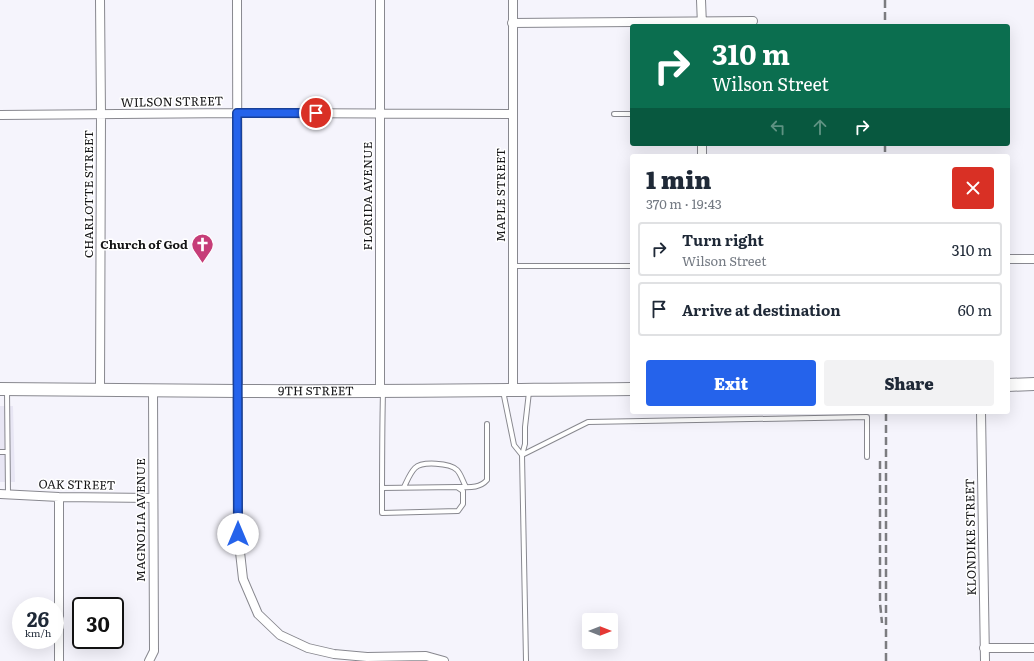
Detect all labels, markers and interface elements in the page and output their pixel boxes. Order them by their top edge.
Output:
text: 310 m [712,32,790,74]
icon: right [646,40,698,92]
text: Wilson Street [712,70,829,97]
street label: WILSON STREET [121,91,224,111]
pin [299,96,333,130]
icon: arrive [305,102,327,124]
icon: left [767,116,789,138]
icon: ahead [809,116,831,138]
icon: right [851,116,873,138]
street label: CHARLOTTE STREET [79,130,97,258]
street label: FLORIDA AVENUE [358,141,376,250]
street label: MAPLE STREET [491,148,509,242]
text: 1 min [646,161,711,196]
button: close [952,167,994,209]
text: 370 m · 19:43 [646,194,722,213]
text: Turn right [682,228,764,251]
church icon: Church of God [190,232,216,265]
place label: Church of God [100,235,188,253]
icon: right [648,238,670,260]
text: 310 m [952,238,992,261]
text: Wilson Street [682,251,766,270]
icon: arrive [648,298,670,320]
text: Arrive at destination [682,298,841,321]
text: 60 m [958,298,992,321]
button: Exit [646,360,816,406]
button: Share [824,360,994,406]
street label: 9TH STREET [278,381,354,399]
street label: MAGNOLIA AVENUE [131,458,149,582]
street label: OAK STREET [38,474,116,494]
street label: KLONDIKE STREET [960,478,980,596]
position arrow [217,513,259,555]
speed limit sign: 30 [72,597,124,649]
text: 26 [27,603,49,633]
north arrow [582,613,618,649]
map controls [582,613,618,649]
text: km/h [25,625,51,640]

